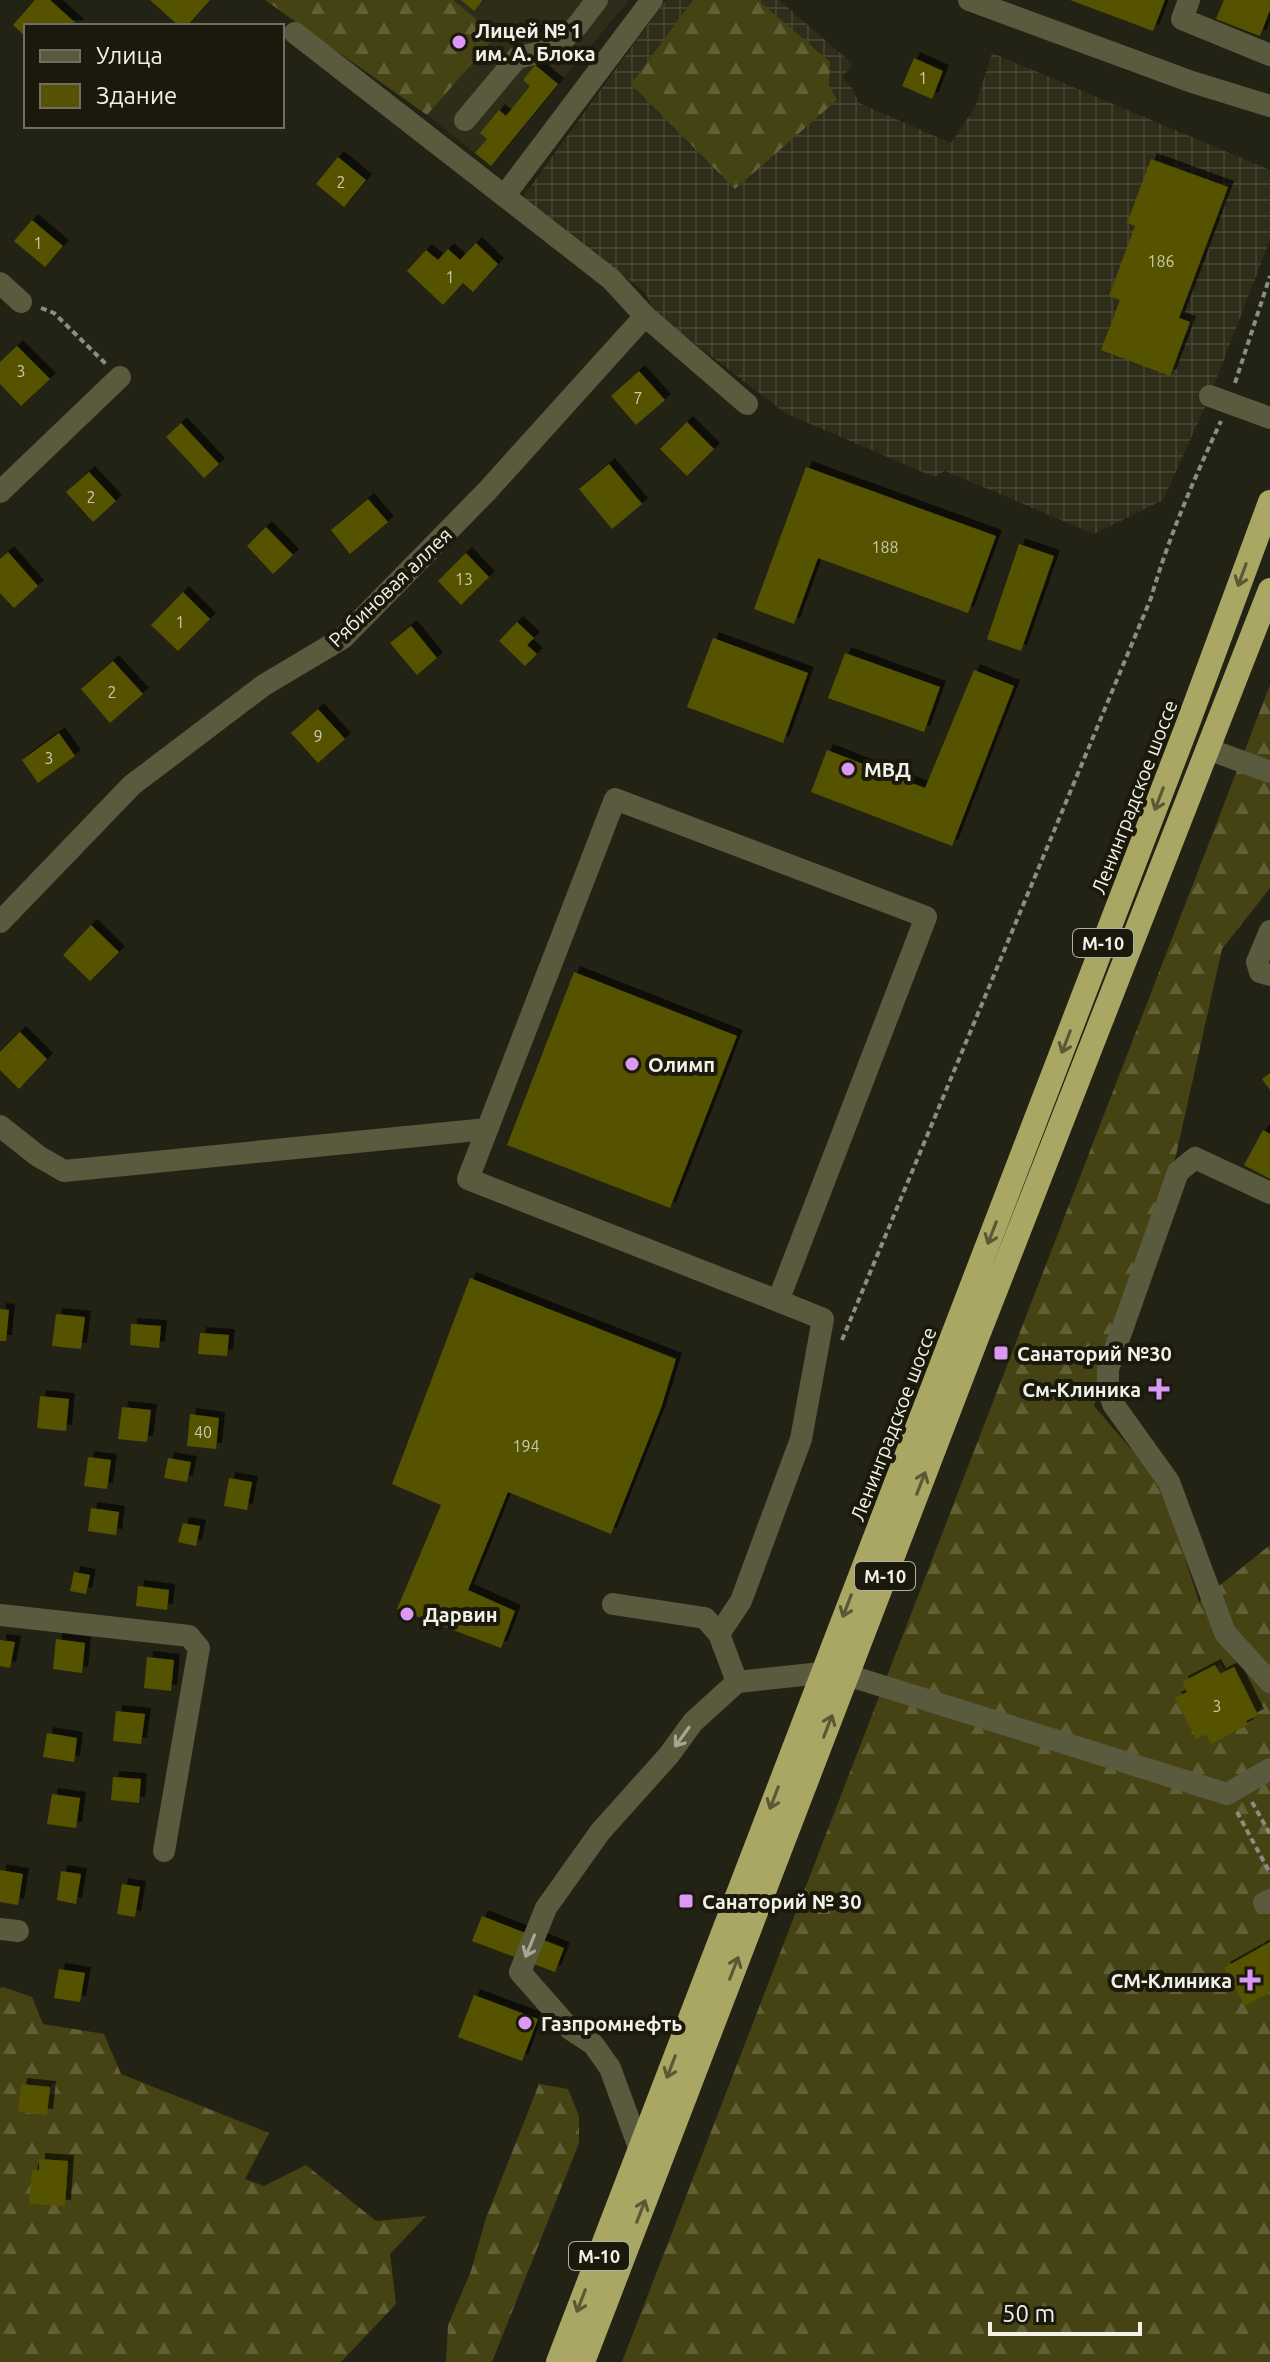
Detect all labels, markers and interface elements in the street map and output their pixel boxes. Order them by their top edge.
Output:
place label: Лицей № 1 им. А. Блока [475,19,596,65]
legend [24,24,284,128]
marker: Лицей № 1 им. А. Блока [450,33,468,51]
text: Улица [96,42,163,69]
house number: 1 [918,69,928,87]
text: Здание [96,82,177,109]
house number: 2 [336,173,346,191]
house number: 1 [33,234,43,252]
house number: 186 [1147,252,1175,270]
house number: 1 [445,268,455,286]
house number: 3 [16,362,26,380]
house number: 7 [633,389,643,407]
house number: 2 [86,488,96,506]
street label: Рябиновая аллея [324,523,456,651]
house number: 188 [871,538,899,556]
one-way arrow [1234,562,1248,587]
house number: 13 [455,570,473,588]
house number: 1 [175,613,185,631]
house number: 2 [107,683,117,701]
street label: Ленинградское шоссе [1086,697,1182,897]
house number: 9 [313,727,323,745]
house number: 3 [44,749,54,767]
place label: МВД [864,758,911,781]
marker: МВД [839,760,857,778]
one-way arrow [1151,786,1165,811]
road number: М-10 [1073,929,1133,957]
one-way arrow [1058,1029,1072,1054]
place label: Олимп [648,1053,715,1076]
marker: Олимп [623,1055,641,1073]
one-way arrow [984,1220,998,1245]
street label: Ленинградское шоссе [845,1324,941,1524]
place label: Санаторий №30 [1017,1342,1172,1365]
marker: Санаторий №30 [992,1344,1010,1362]
place label: См-Клиника [1022,1378,1141,1401]
marker: См-Клиника [1148,1378,1170,1400]
house number: 40 [194,1423,212,1441]
house number: 194 [512,1437,540,1455]
one-way arrow [915,1471,929,1496]
road number: М-10 [855,1562,915,1590]
one-way arrow [839,1593,853,1618]
place label: Дарвин [423,1603,497,1626]
marker: Дарвин [398,1605,416,1623]
house number: 3 [1212,1697,1222,1715]
one-way arrow [822,1714,836,1738]
one-way arrow [674,1726,691,1747]
one-way arrow [766,1785,780,1810]
place label: Санаторий № 30 [702,1890,861,1913]
marker: Санаторий № 30 [677,1892,695,1910]
one-way arrow [522,1933,537,1958]
one-way arrow [728,1956,742,1981]
place label: СМ-Клиника [1111,1969,1232,1992]
marker: СМ-Клиника [1239,1969,1261,1991]
place label: Газпромнефть [541,2012,682,2035]
marker: Газпромнефть [516,2014,534,2032]
one-way arrow [663,2054,677,2079]
one-way arrow [635,2199,649,2224]
road number: М-10 [569,2242,629,2270]
scale bar [990,2286,1140,2336]
one-way arrow [573,2288,587,2313]
text: 50 m [1002,2300,1055,2327]

